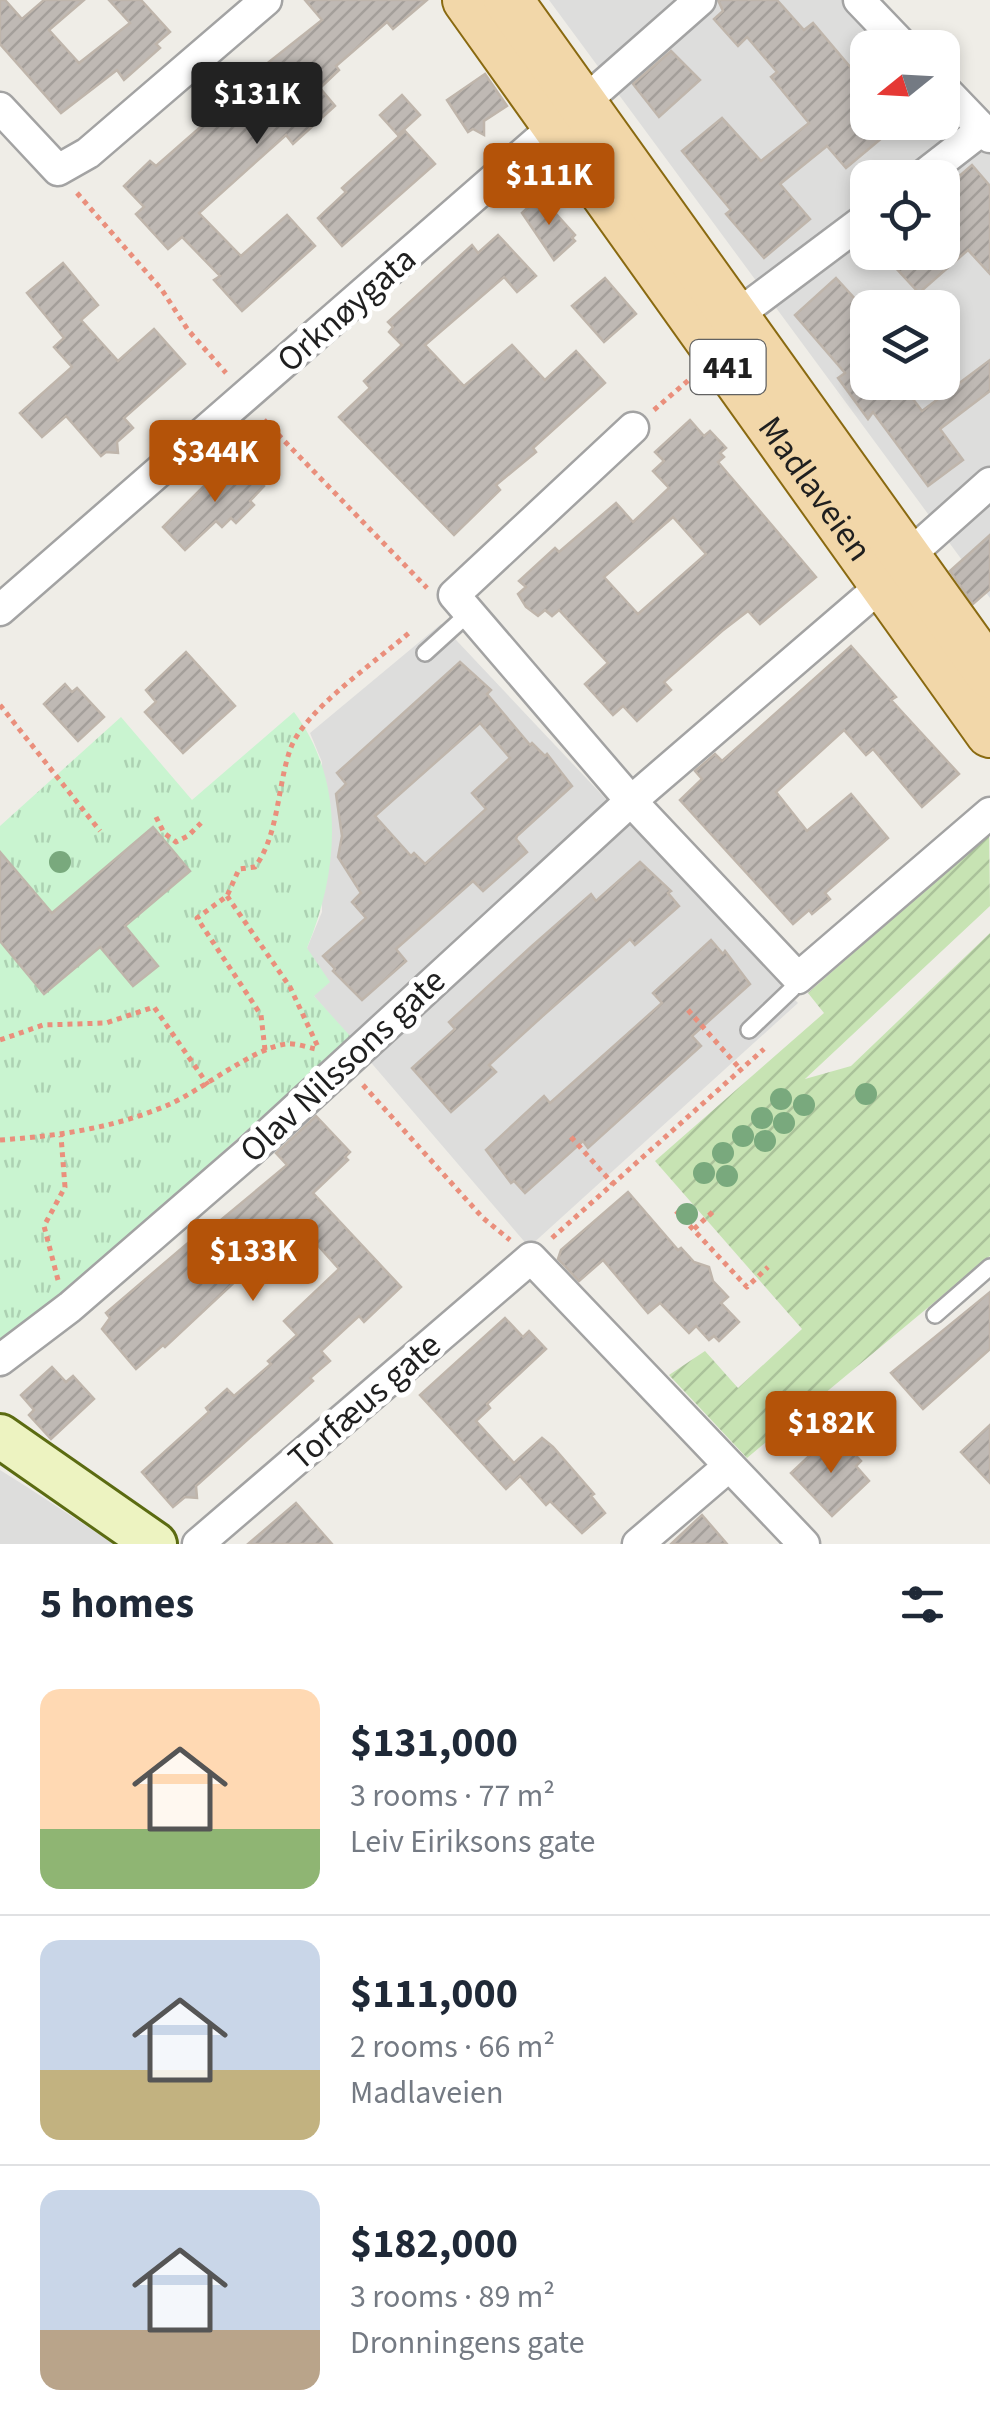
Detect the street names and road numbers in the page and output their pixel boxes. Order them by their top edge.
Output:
street label: Orknøygata [266,235,427,384]
road number: 441 [690,340,766,394]
street label: Madlaveien [746,406,884,572]
street label: Olav Nilssons gate [229,957,457,1175]
street label: Torfæus gate [277,1321,452,1482]

